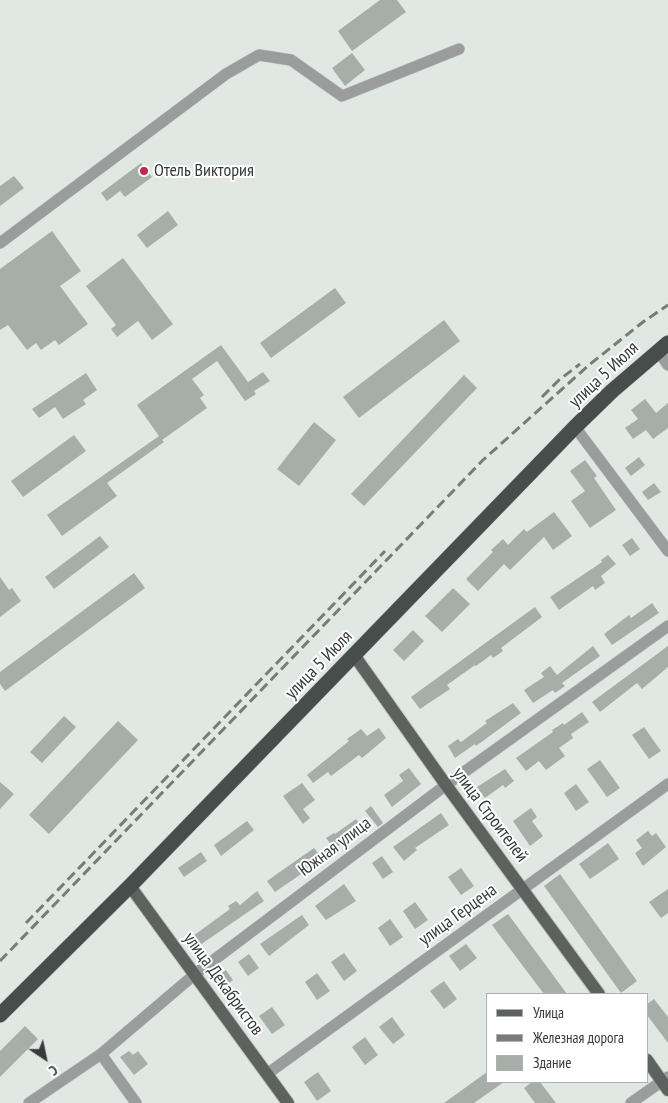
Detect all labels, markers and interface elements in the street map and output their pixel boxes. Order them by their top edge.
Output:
place label: Отель Виктория [154,160,254,182]
marker: Отель Виктория [138,165,150,177]
street label: улица 5 Июля [565,337,643,413]
street label: улица 5 Июля [281,626,357,704]
street label: улица Строителей [447,764,533,866]
street label: Южная улица [294,813,376,881]
street label: улица Герцена [415,879,501,951]
street label: улица Декабристов [178,928,268,1040]
legend [486,993,648,1083]
text: Улица [533,1003,564,1022]
text: Железная дорога [533,1028,624,1047]
north arrow [20,1033,70,1083]
text: Здание [533,1053,571,1072]
text: С [46,1061,61,1080]

